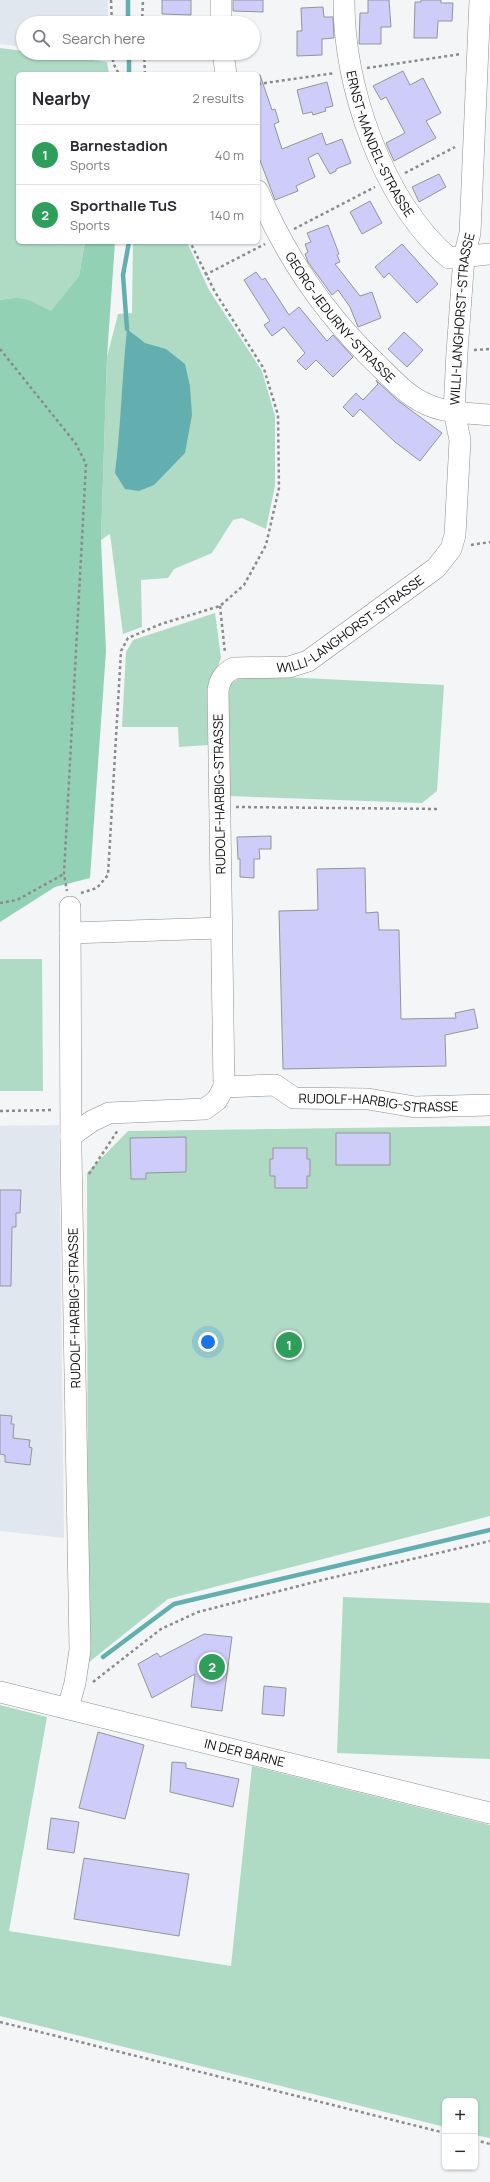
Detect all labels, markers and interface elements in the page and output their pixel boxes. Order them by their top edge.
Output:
search box [16,16,260,60]
icon: search [30,27,52,49]
text: Search here [62,28,145,49]
street label: ERNST-MANDEL-STRASSE [342,69,419,221]
text: Nearby [32,87,90,110]
text: 2 results [192,89,244,107]
text: Barnestadion [70,135,168,156]
text: 1 [42,146,48,164]
text: 40 m [215,146,244,164]
text: Sports [70,156,110,174]
text: Sporthalle TuS [70,195,177,216]
text: 2 [41,206,49,224]
text: 140 m [210,206,244,224]
text: Sports [70,216,110,234]
street label: WILLI-LANGHORST-STRASSE [445,231,479,406]
street label: GEORG-JEDURNY-STRASSE [281,248,399,387]
street label: WILLI-LANGHORST-STRASSE [276,571,427,676]
street label: RUDOLF-HARBIG-STRASSE [209,714,229,874]
street label: RUDOLF-HARBIG-STRASSE [298,1089,459,1117]
street label: RUDOLF-HARBIG-STRASSE [64,1228,84,1388]
pin: 1 [276,1330,302,1360]
your location [198,1332,218,1352]
pin: 2 [199,1652,225,1682]
street label: IN DER BARNE [203,1734,287,1771]
map controls [442,2098,478,2170]
button: + [442,2098,478,2134]
button: − [442,2134,478,2170]

